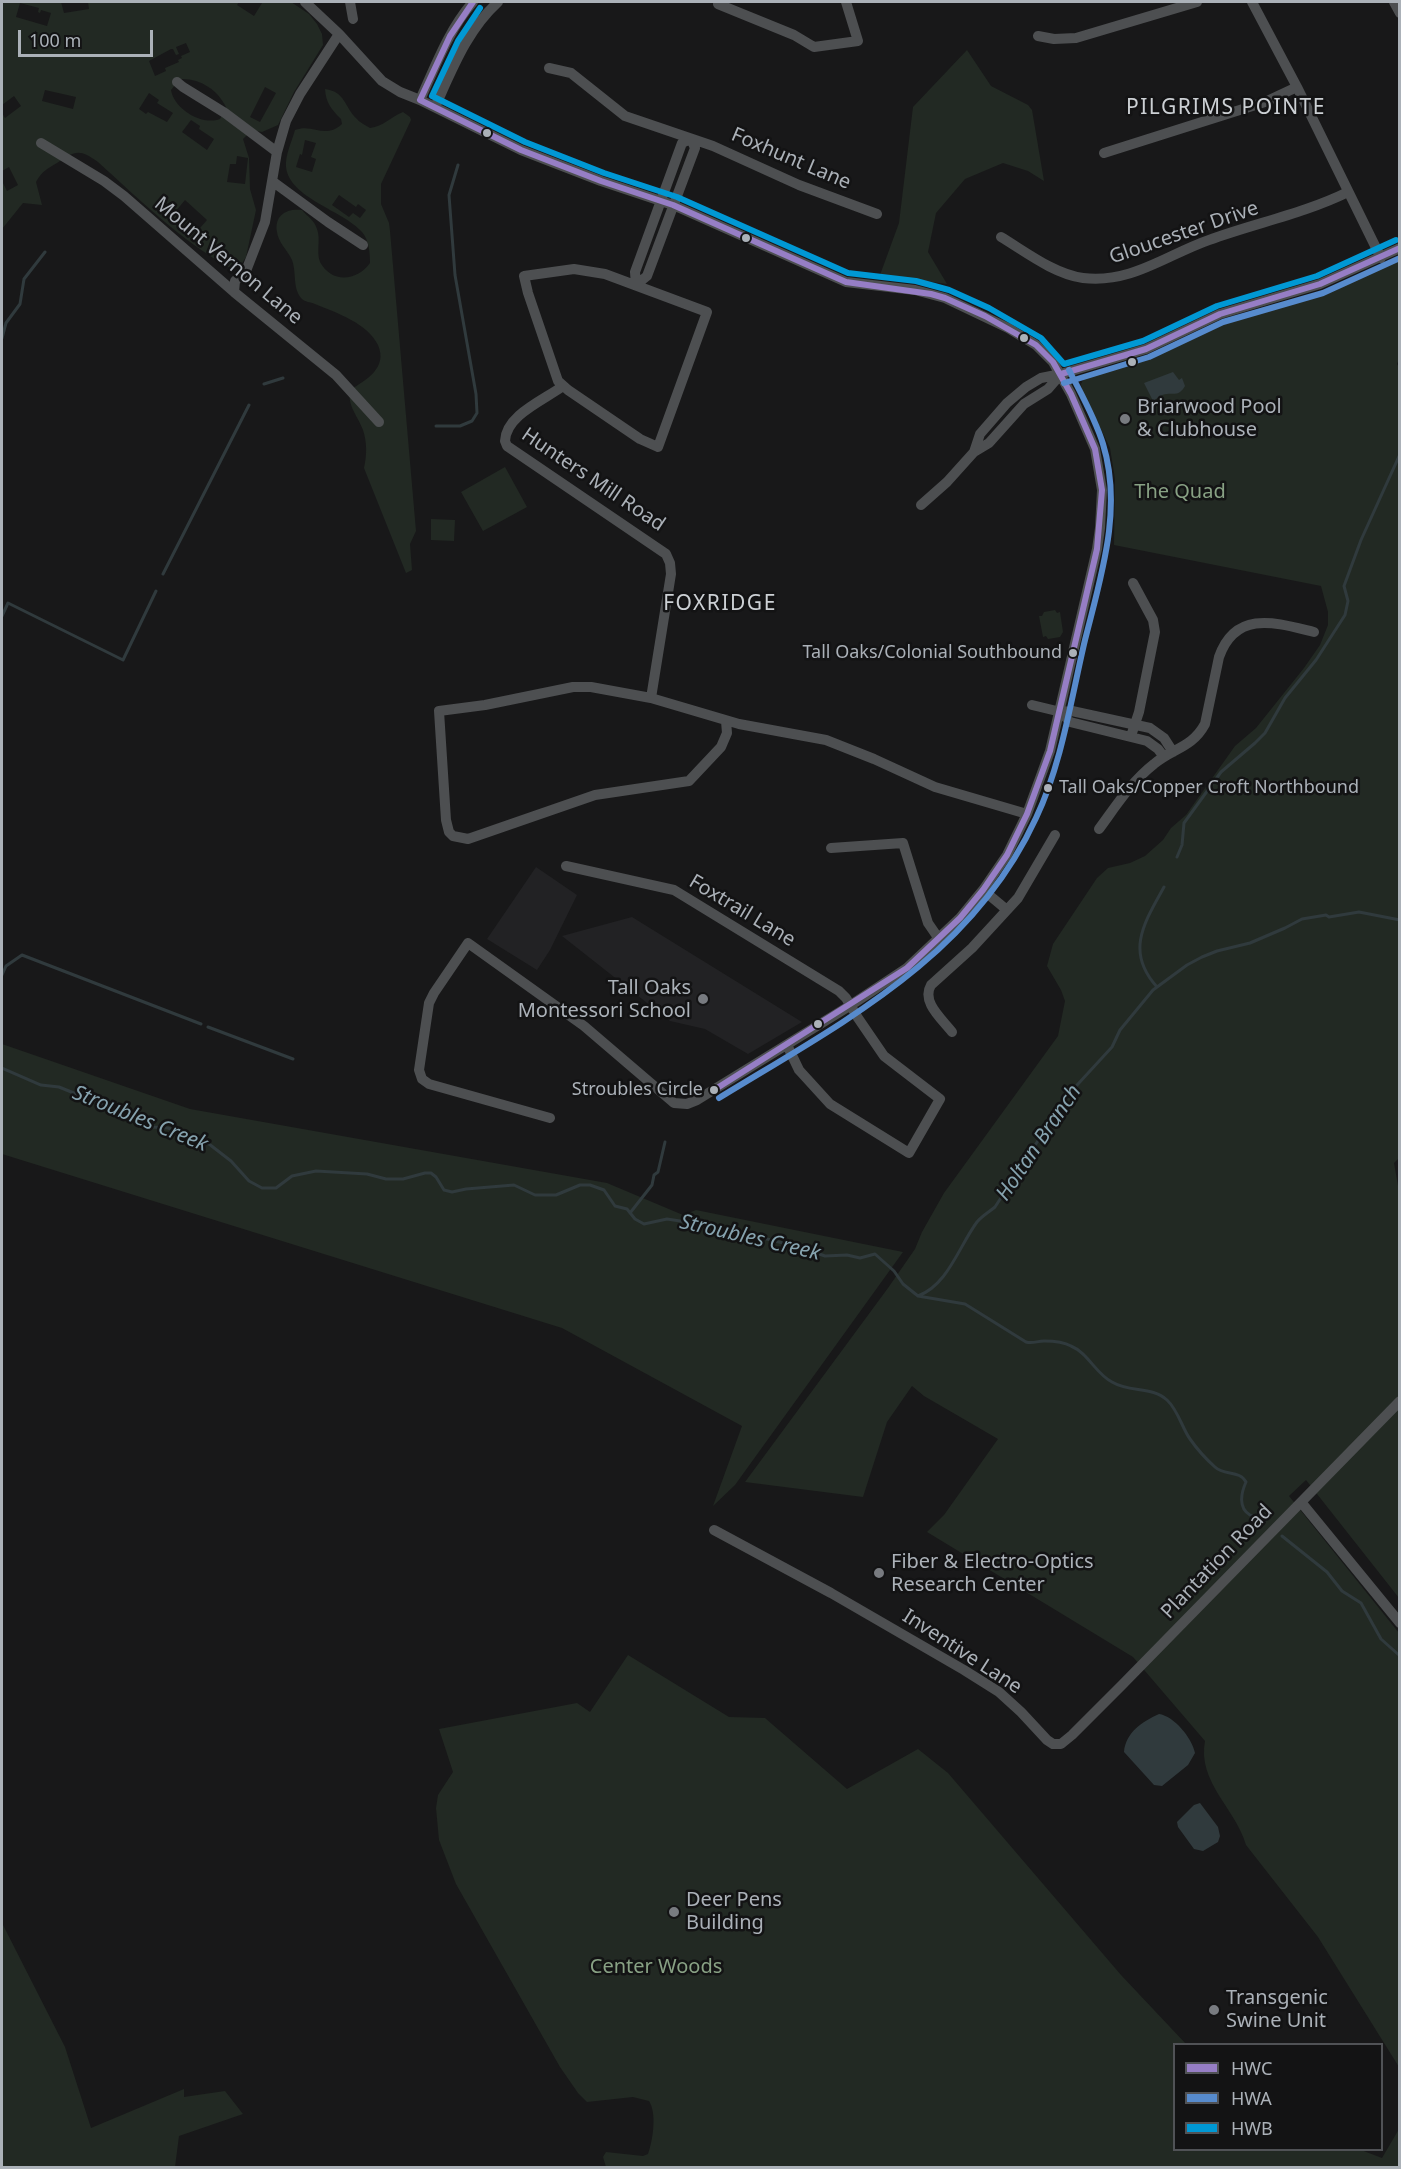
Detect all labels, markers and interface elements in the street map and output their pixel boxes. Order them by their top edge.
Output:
scale bar [21,18,156,56]
text: 100 m [29,28,81,52]
district label: PILGRIMS POINTE [1126,95,1326,121]
street label: Foxhunt Lane [728,123,854,195]
unlabelled marker [481,127,493,139]
street label: Mount Vernon Lane [149,192,307,330]
street label: Gloucester Drive [1106,196,1262,270]
unlabelled marker [740,232,752,244]
unlabelled marker [1018,332,1030,344]
unlabelled marker [1126,356,1138,368]
place label: Briarwood Pool & Clubhouse [1137,395,1282,442]
marker: Briarwood Pool & Clubhouse [1118,412,1132,426]
street label: Hunters Mill Road [517,423,669,537]
park label: The Quad [1134,480,1226,504]
district label: FOXRIDGE [663,591,777,617]
place label: Tall Oaks/Colonial Southbound [802,642,1062,664]
marker: Tall Oaks/Colonial Southbound [1067,647,1079,659]
place label: Tall Oaks/Copper Croft Northbound [1059,777,1359,799]
marker: Tall Oaks/Copper Croft Northbound [1042,782,1054,794]
street label: Foxtrail Lane [684,870,800,952]
place label: Tall Oaks Montessori School [518,976,691,1023]
marker: Tall Oaks Montessori School [696,992,710,1006]
unlabelled marker [812,1018,824,1030]
place label: Stroubles Circle [572,1079,703,1101]
water label: Stroubles Creek [69,1080,211,1158]
water label: Holtan Branch [991,1080,1087,1206]
marker: Stroubles Circle [708,1084,720,1096]
water label: Stroubles Creek [677,1210,823,1266]
street label: Plantation Road [1156,1500,1278,1624]
place label: Fiber & Electro-Optics Research Center [891,1550,1094,1597]
marker: Fiber & Electro-Optics Research Center [872,1566,886,1580]
street label: Inventive Lane [898,1605,1026,1699]
place label: Deer Pens Building [686,1888,782,1935]
marker: Deer Pens Building [667,1905,681,1919]
park label: Center Woods [590,1955,722,1979]
place label: Transgenic Swine Unit [1226,1986,1328,2033]
marker: Transgenic Swine Unit [1207,2003,1221,2017]
legend [1173,2043,1383,2151]
text: HWC [1231,2056,1272,2080]
text: HWA [1231,2086,1272,2110]
text: HWB [1231,2116,1273,2140]

